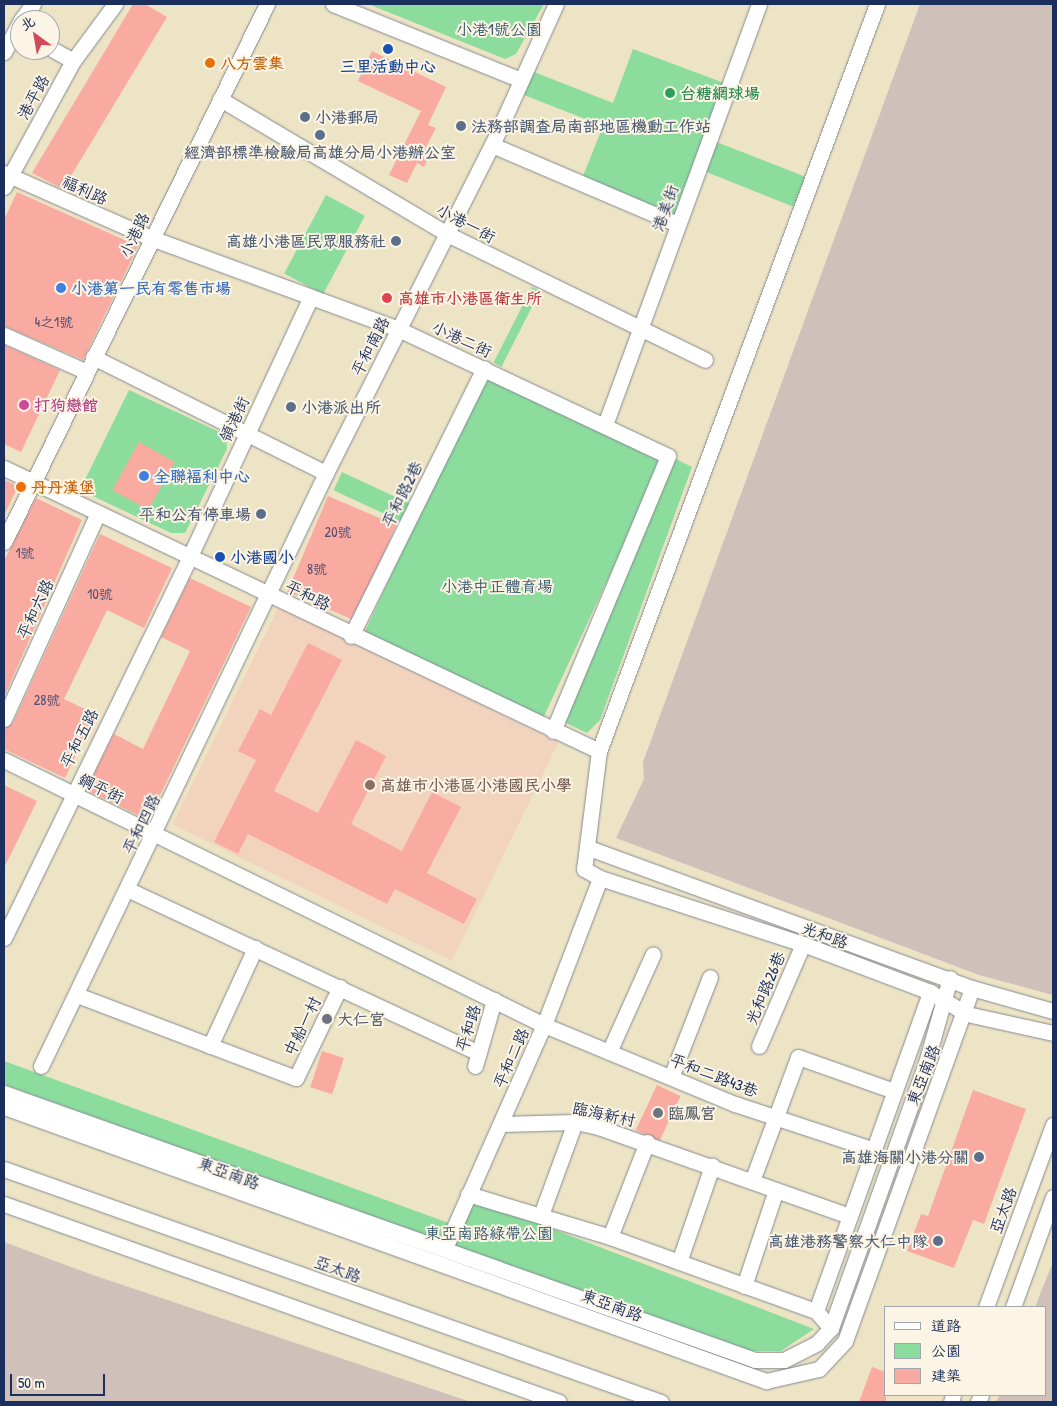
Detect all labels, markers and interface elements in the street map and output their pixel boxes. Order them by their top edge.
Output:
north arrow [10,10,60,60]
text: 北 [16,11,38,34]
park label: 小港1號公園 [456,19,542,39]
marker: 三里活動中心 [382,43,394,55]
place label: 八方雲集 [220,53,284,73]
place label: 三里活動中心 [340,56,436,76]
marker: 八方雲集 [204,57,216,69]
street label: 港平路 [13,71,53,123]
place label: 台糖網球場 [680,83,760,103]
marker: 台糖網球場 [664,87,676,99]
place label: 小港郵局 [315,107,379,127]
marker: 小港郵局 [299,111,311,123]
place label: 法務部調查局南部地區機動工作站 [471,116,711,136]
marker: 法務部調查局南部地區機動工作站 [455,120,467,132]
marker: 經濟部標準檢驗局高雄分局小港辦公室 [314,129,326,141]
place label: 經濟部標準檢驗局高雄分局小港辦公室 [184,142,456,162]
street label: 福利路 [59,171,111,209]
street label: 港美街 [648,182,682,234]
street label: 小港一街 [433,200,499,246]
street label: 小港路 [115,209,153,261]
place label: 高雄小港區民眾服務社 [226,231,386,251]
marker: 高雄小港區民眾服務社 [390,235,402,247]
place label: 小港第一民有零售市場 [71,278,231,298]
marker: 小港第一民有零售市場 [55,282,67,294]
place label: 高雄市小港區衛生所 [398,288,542,308]
marker: 高雄市小港區衛生所 [380,291,394,305]
street label: 平和南路 [347,313,393,379]
house number: 4之1號 [35,314,73,330]
street label: 小港二街 [429,317,495,361]
street label: 領港街 [215,393,253,445]
place label: 打狗戀館 [34,395,98,415]
place label: 小港派出所 [301,397,381,417]
marker: 打狗戀館 [18,399,30,411]
marker: 小港派出所 [285,401,297,413]
street label: 平和路2巷 [378,458,426,530]
place label: 全聯褔利中心 [154,466,250,486]
marker: 全聯褔利中心 [138,470,150,482]
place label: 丹丹漢堡 [31,477,95,497]
marker: 丹丹漢堡 [15,481,27,493]
place label: 平和公有停車場 [139,504,251,524]
marker: 平和公有停車場 [255,508,267,520]
house number: 20號 [325,524,351,540]
house number: 1號 [15,545,35,561]
place label: 小港國小 [230,547,294,567]
marker: 小港國小 [214,551,226,563]
house number: 8號 [307,561,327,577]
street label: 平和六路 [13,576,57,642]
street label: 平和路 [282,576,334,614]
park label: 小港中正體育場 [441,576,553,596]
house number: 10號 [87,586,113,602]
house number: 28號 [34,692,60,708]
street label: 平和五路 [56,705,102,771]
street label: 鋼平街 [75,769,127,807]
place label: 高雄市小港區小港國民小學 [380,775,572,795]
marker: 高雄市小港區小港國民小學 [364,779,376,791]
street label: 平和四路 [118,791,164,857]
street label: 光和路 [799,918,851,952]
street label: 光和路26巷 [741,948,789,1028]
street label: 中船一村 [279,993,325,1059]
street label: 平和路 [452,1002,484,1054]
place label: 大仁宮 [337,1009,385,1029]
marker: 大仁宮 [321,1013,333,1025]
street label: 平和二路 [489,1025,533,1091]
street label: 東亞南路 [902,1042,944,1108]
street label: 平和二路43巷 [667,1049,761,1101]
street label: 臨海新村 [571,1098,637,1130]
place label: 臨鳳宮 [668,1103,716,1123]
marker: 臨鳳宮 [652,1107,664,1119]
place label: 高雄海關小港分關 [841,1147,969,1167]
marker: 高雄海關小港分關 [973,1151,985,1163]
street label: 東亞南路 [196,1153,262,1193]
street label: 亞太路 [986,1184,1020,1236]
park label: 東亞南路綠帶公園 [425,1223,553,1243]
place label: 高雄港務警察大仁中隊 [768,1231,928,1251]
marker: 高雄港務警察大仁中隊 [932,1235,944,1247]
street label: 亞太路 [312,1252,364,1286]
street label: 東亞南路 [579,1285,645,1325]
legend [884,1306,1047,1396]
text: 道路 [931,1315,961,1336]
text: 公園 [931,1340,961,1361]
scale bar [12,1364,108,1396]
text: 建築 [931,1365,961,1386]
text: 50 m [18,1372,45,1393]

